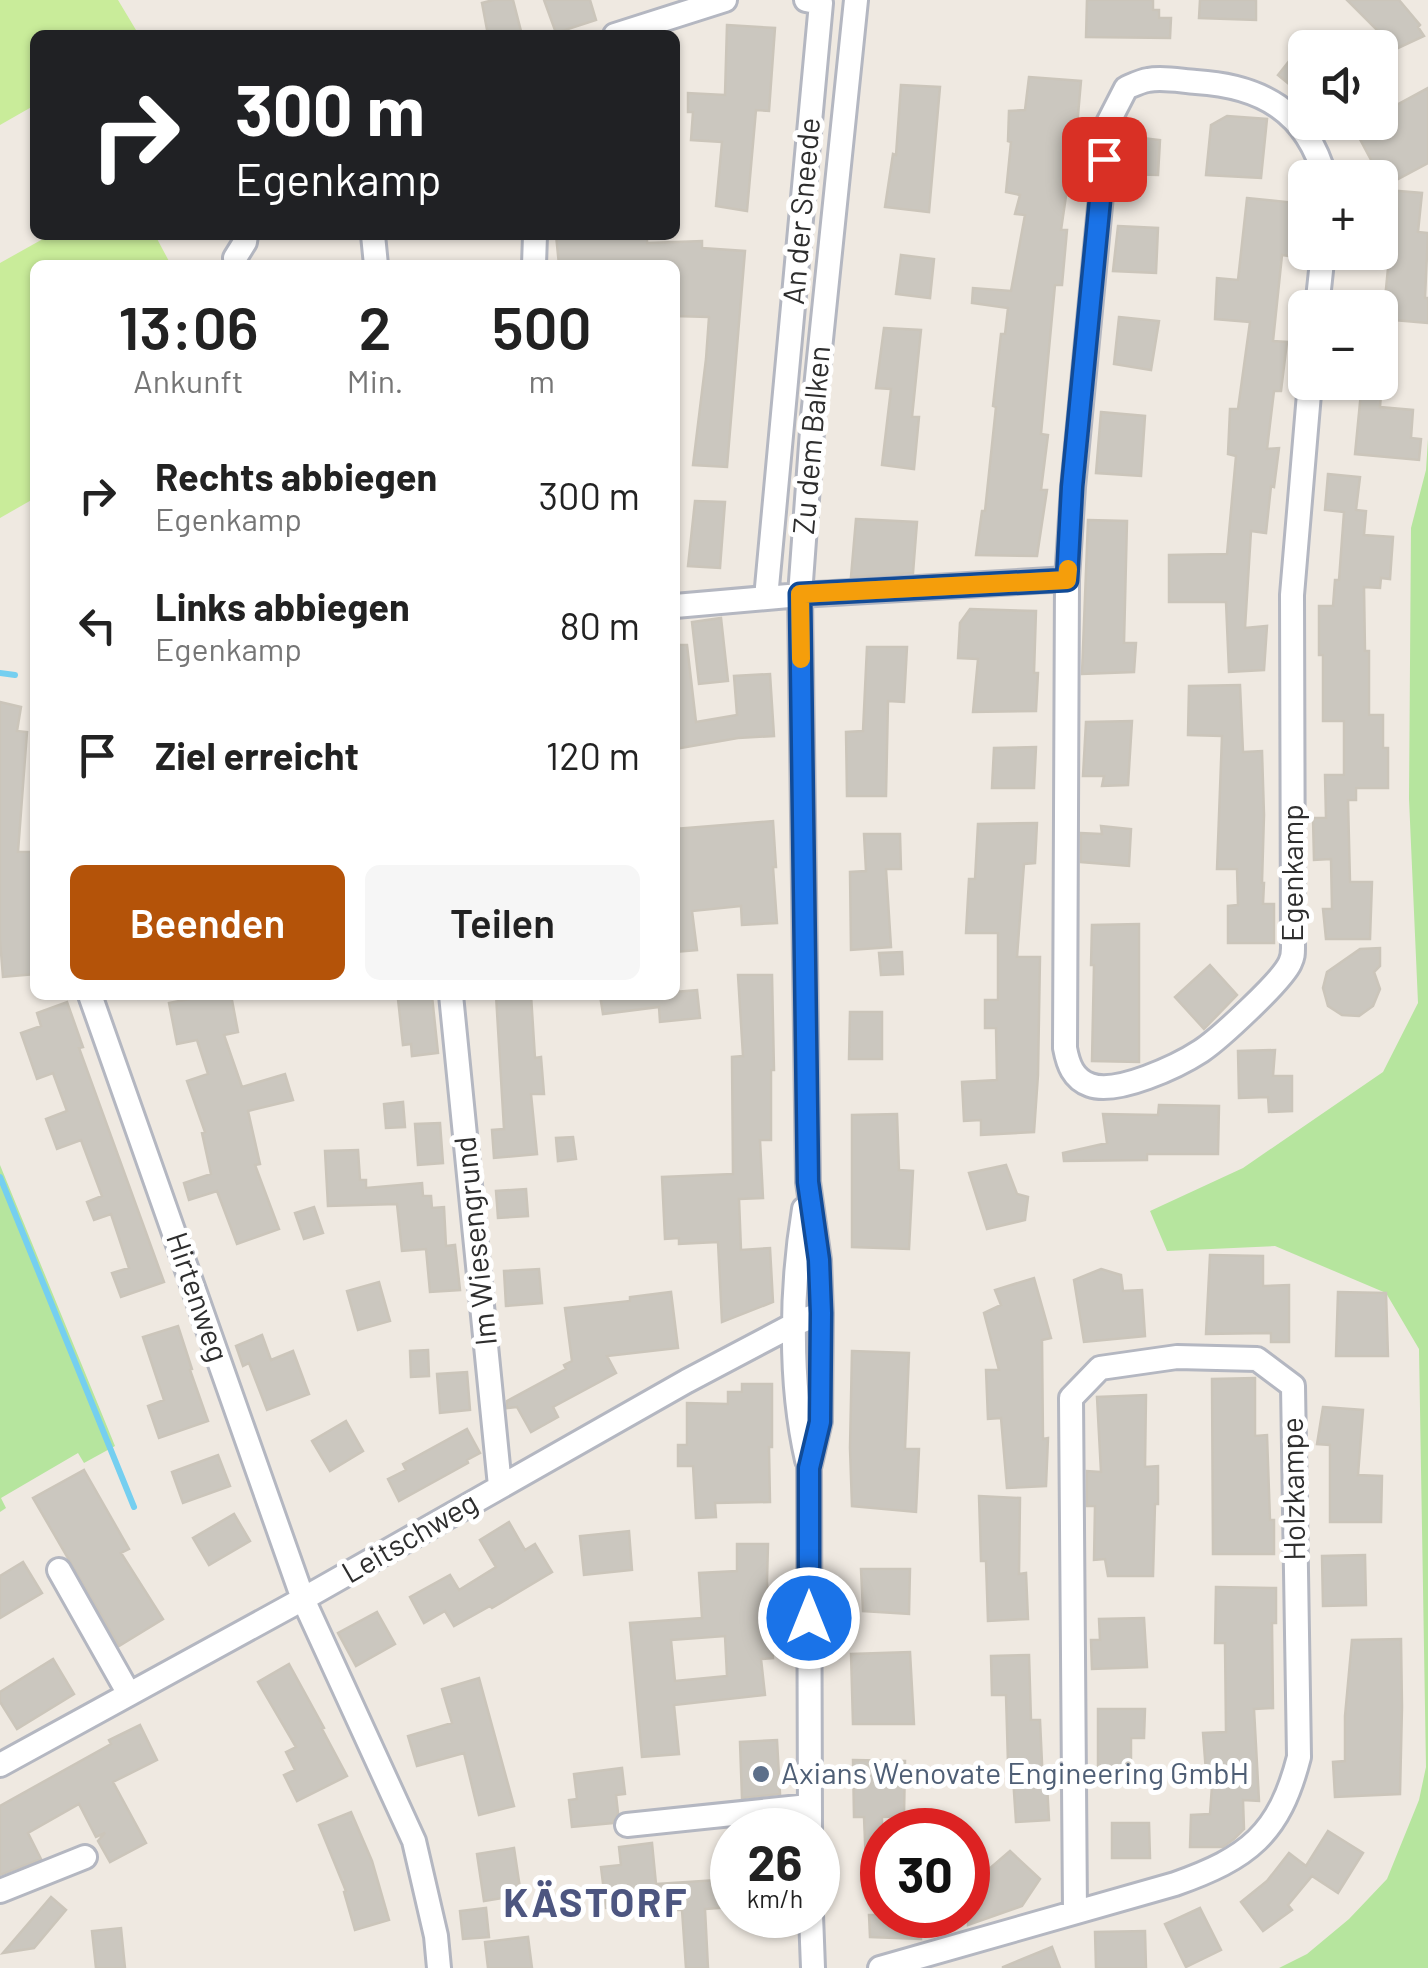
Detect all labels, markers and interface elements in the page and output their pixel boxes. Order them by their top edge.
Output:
map controls [1288,30,1398,400]
button: sound [1288,30,1398,140]
text: 300 m [235,66,425,150]
icon: right [70,70,200,200]
street label: An der Sneede [774,116,826,306]
pin [1062,117,1147,202]
icon: arrive [1077,132,1132,187]
text: Egenkamp [235,151,442,205]
button: + [1288,160,1398,270]
text: 13:06 [118,290,259,362]
text: 2 [359,290,392,362]
text: 500 [492,290,592,362]
button: − [1288,290,1398,400]
street label: Zu dem Balken [784,344,836,536]
text: Ankunft [133,361,243,399]
text: Min. [347,361,403,399]
text: m [528,361,555,399]
text: Rechts abbiegen [155,453,437,499]
icon: right [70,468,125,523]
text: 300 m [538,472,640,518]
text: Egenkamp [155,499,302,537]
text: Links abbiegen [155,583,410,629]
icon: left [70,598,125,653]
text: 80 m [560,602,640,648]
text: Egenkamp [155,629,302,667]
icon: arrive [70,728,125,783]
text: Ziel erreicht [155,732,359,778]
text: 120 m [546,732,640,778]
street label: Egenkamp [1273,804,1309,942]
button: Beenden [70,865,345,980]
button: Teilen [365,865,640,980]
street label: Im Wiesengrund [445,1135,503,1348]
street label: Hirtenweg [160,1227,238,1366]
street label: Holzkampe [1273,1417,1311,1561]
street label: Leitschweg [335,1483,483,1590]
position arrow [757,1566,861,1670]
place label: Axians Wenovate Engineering GmbH [781,1754,1249,1790]
marker: Axians Wenovate Engineering GmbH [750,1763,772,1785]
speed limit sign: 30 [860,1808,990,1938]
text: 26 [748,1831,802,1891]
district label: KÄSTORF [503,1877,689,1925]
text: km/h [747,1883,803,1913]

